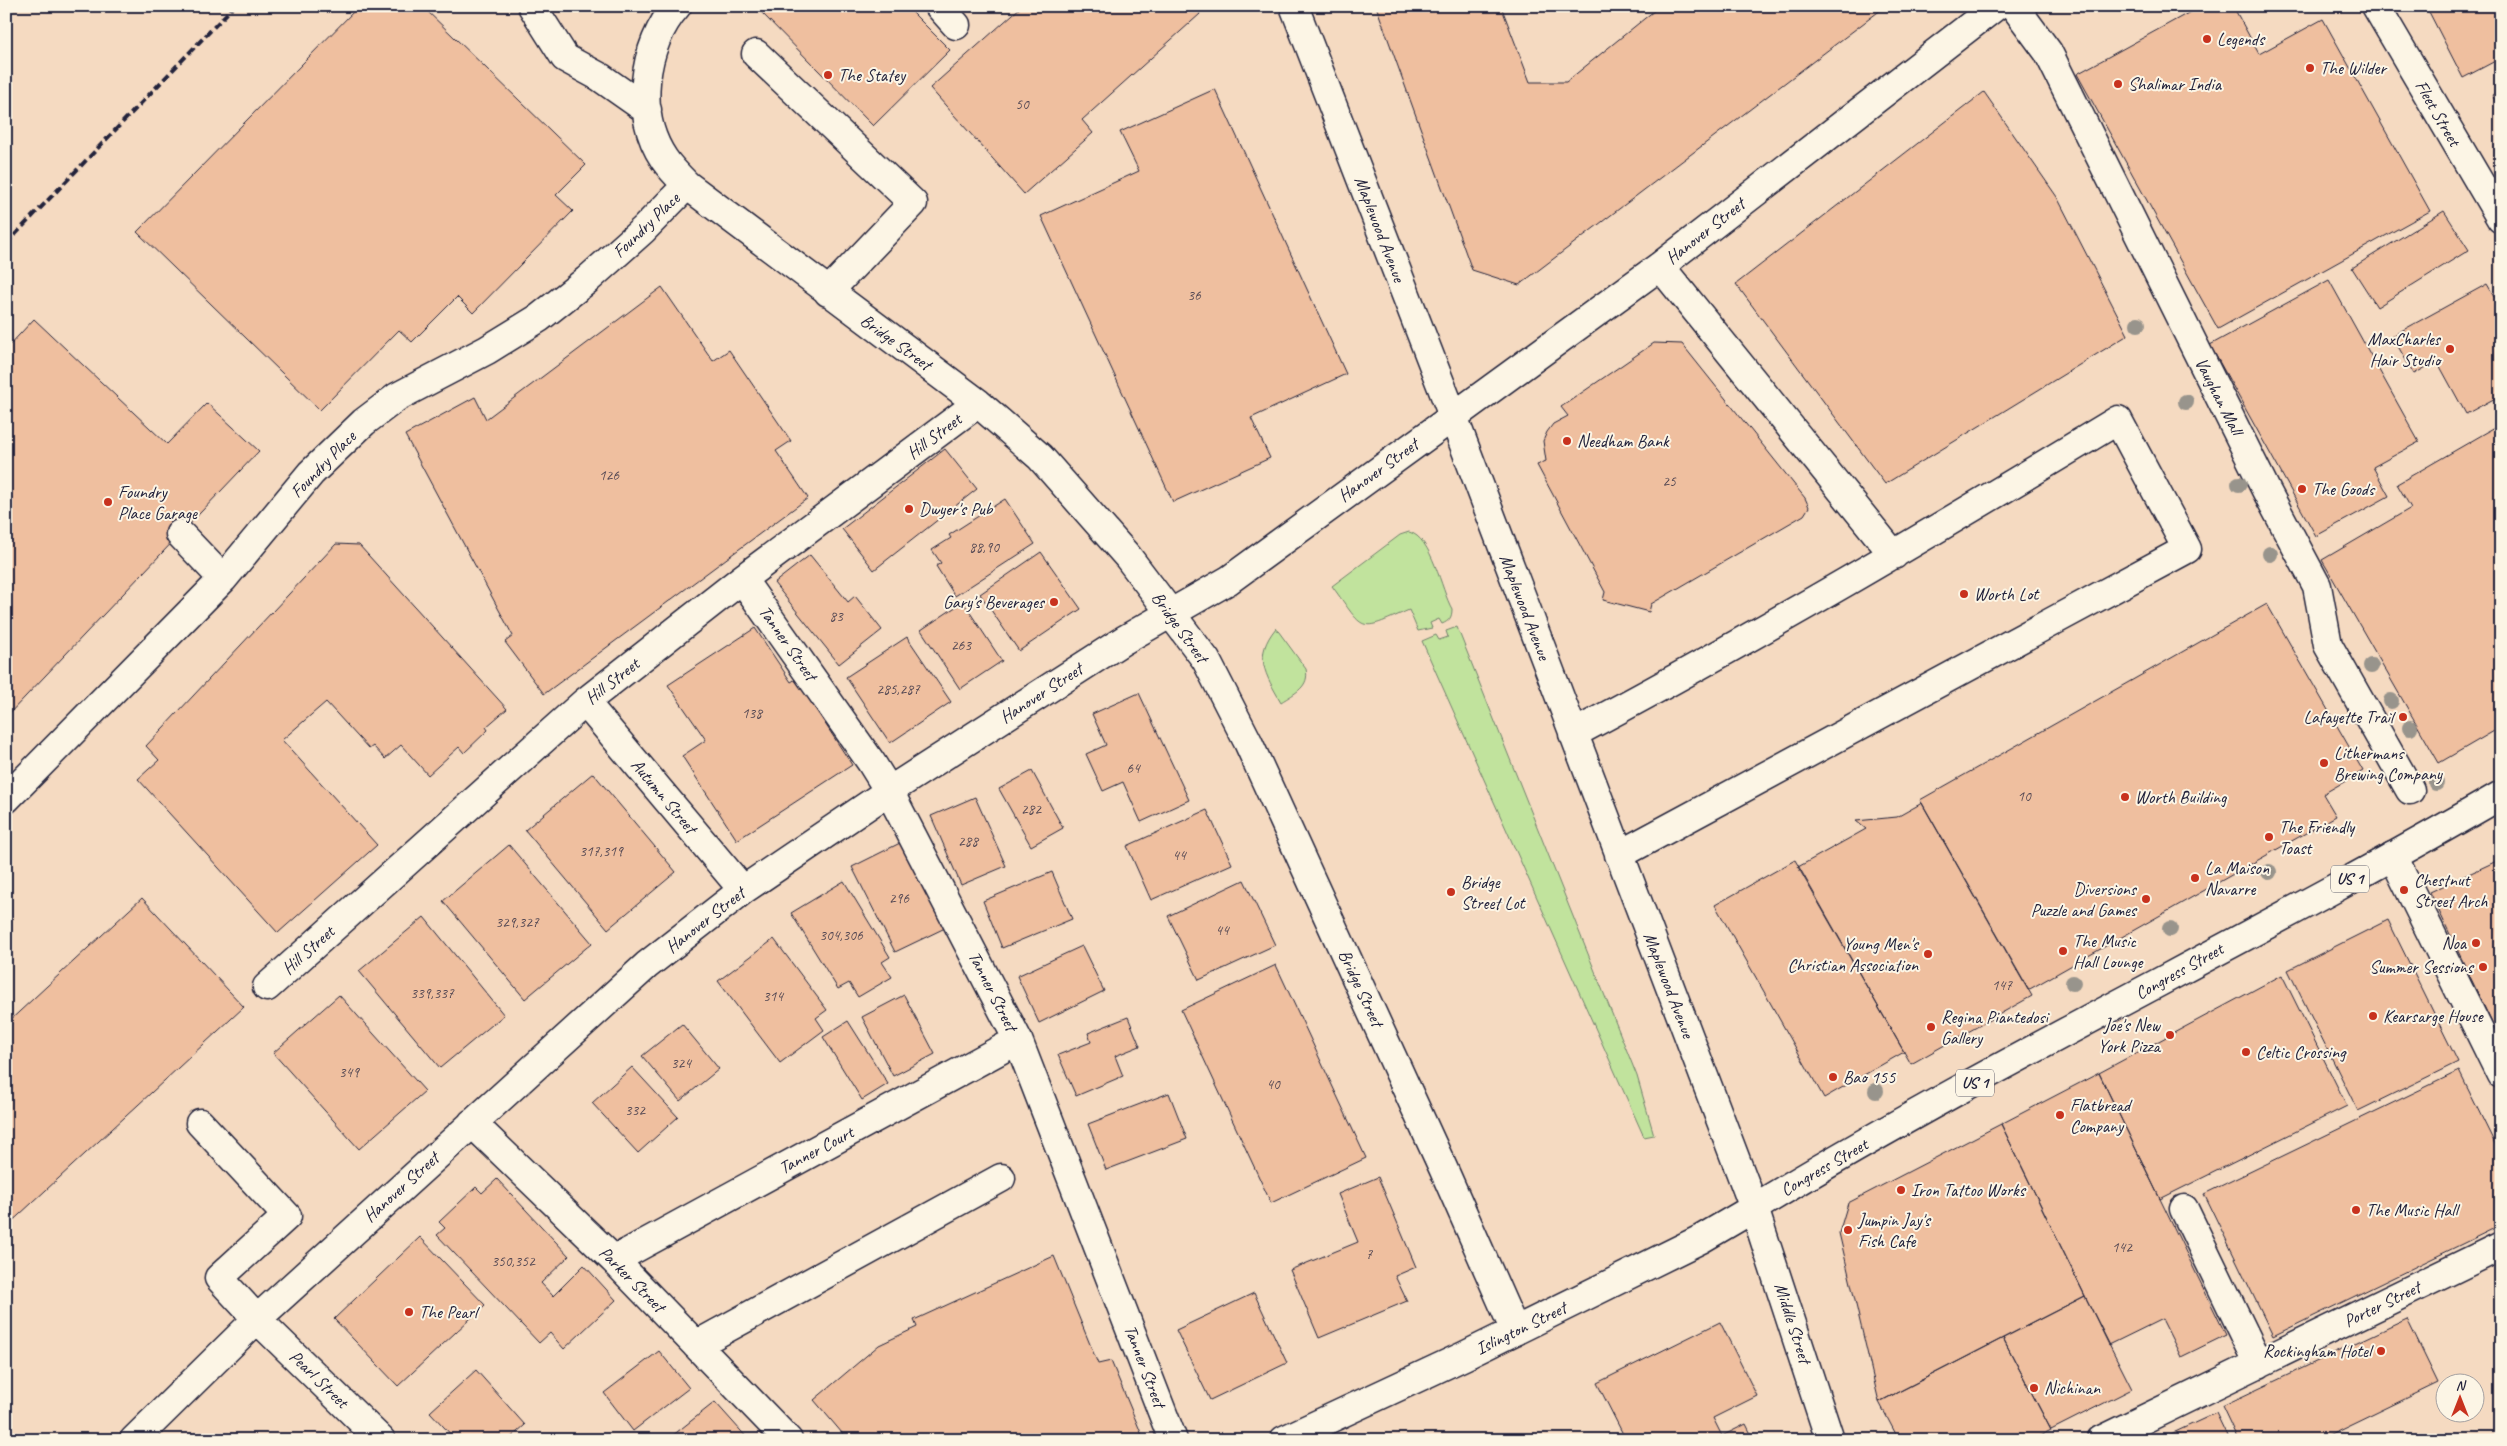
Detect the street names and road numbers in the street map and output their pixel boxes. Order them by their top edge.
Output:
street label: Fleet Street [2410,76,2467,152]
street label: Maplewood Avenue [1350,173,1411,286]
street label: Foundry Place [608,187,685,262]
street label: Hanover Street [1661,191,1751,269]
street label: Bridge Street [856,309,938,377]
street label: Vaughan Mall [2190,354,2249,441]
street label: Hill Street [902,407,967,464]
street label: Foundry Place [286,425,361,502]
street label: Hanover Street [1333,432,1425,507]
street label: Maplewood Avenue [1495,551,1556,664]
street label: Bridge Street [1147,587,1215,669]
street label: Tanner Street [754,601,824,687]
street label: Hill Street [580,652,645,709]
street label: Hanover Street [995,656,1089,728]
street label: Autumn Street [626,754,704,840]
road number: US 1 [2331,866,2369,892]
street label: Hanover Street [661,880,751,958]
street label: Hill Street [277,919,340,979]
street label: Maplewood Avenue [1639,929,1700,1042]
street label: Congress Street [2131,937,2229,1004]
street label: Bridge Street [1334,946,1390,1033]
street label: Tanner Street [964,947,1024,1037]
road number: US 1 [1956,1070,1994,1096]
street label: Tanner Court [775,1120,859,1179]
street label: Congress Street [1776,1132,1873,1201]
street label: Hanover Street [359,1145,446,1227]
street label: Parker Street [594,1241,672,1319]
street label: Porter Street [2340,1275,2427,1332]
street label: Middle Street [1770,1280,1817,1369]
street label: Islington Street [1472,1295,1573,1359]
street label: Tanner Street [1119,1322,1172,1413]
street label: Pearl Street [285,1345,355,1414]

